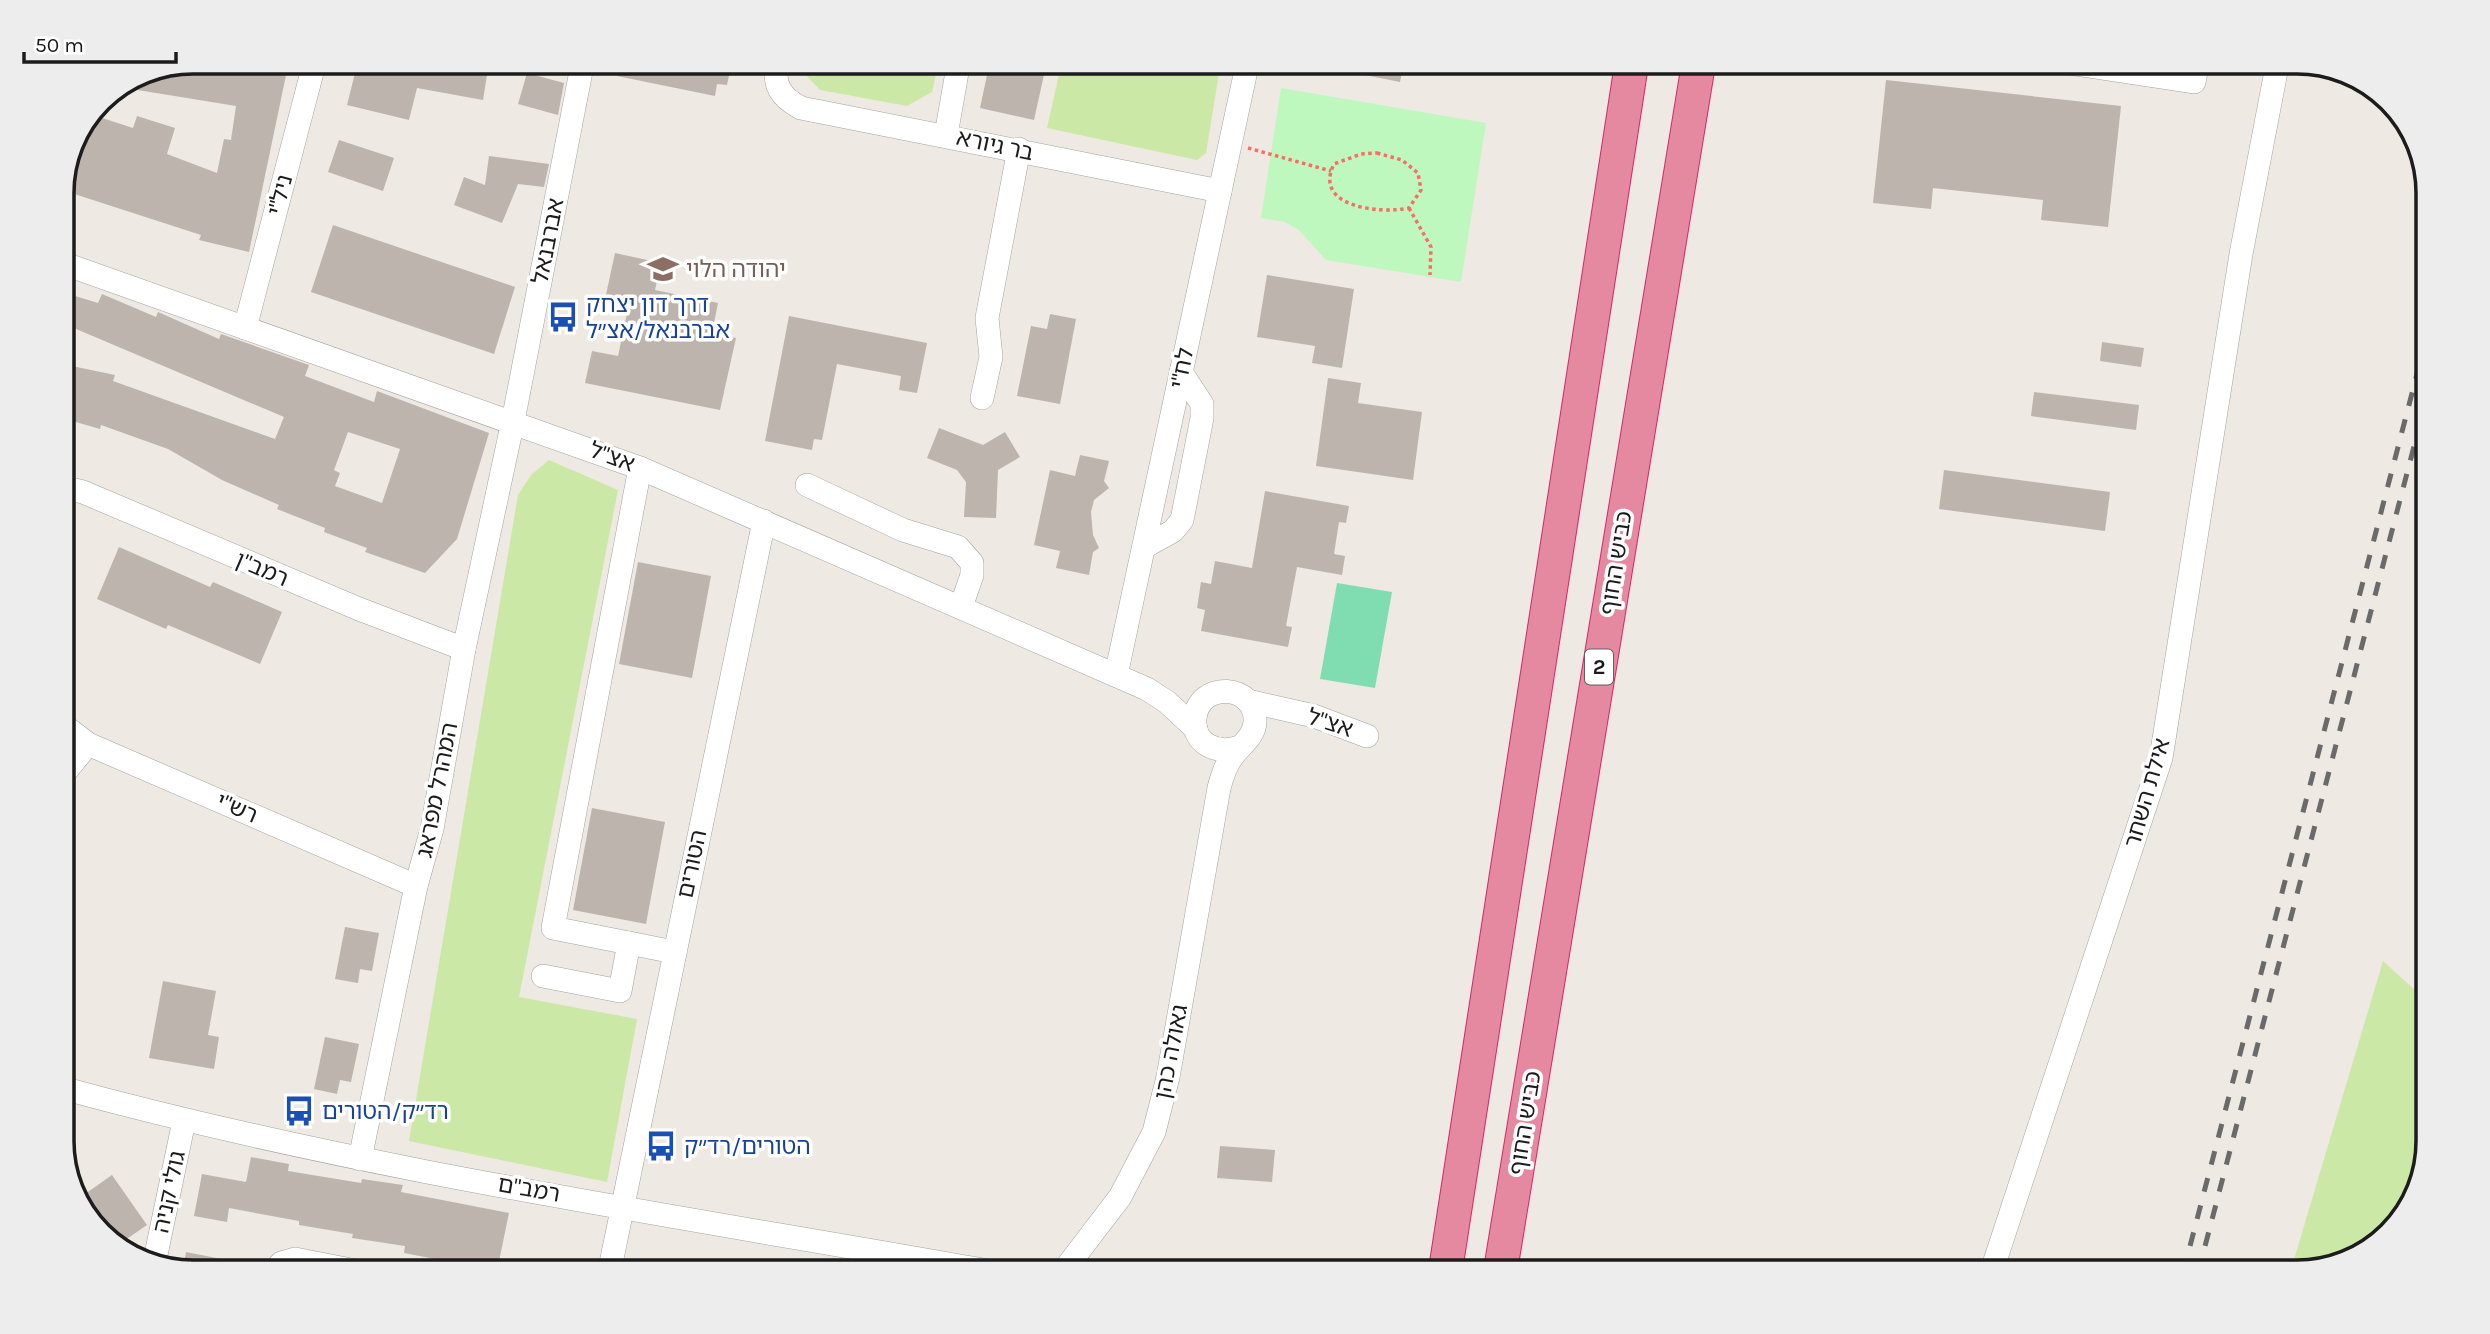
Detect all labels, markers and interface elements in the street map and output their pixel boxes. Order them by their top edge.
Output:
scale bar [24,21,177,65]
text: 50 m [35,33,84,57]
street label: בר גיורא [954,124,1036,166]
street label: ניל"י [262,172,298,218]
street label: אברבנאל [526,196,570,286]
school or university icon: יהודה הלוי [646,252,680,286]
place label: יהודה הלוי [686,256,786,283]
place label: דרך דון יצחק אברבנאל/אצ״ל [586,291,730,344]
bus stop icon: דרך דון יצחק אברבנאל/אצ״ל [546,300,580,334]
street label: לח"י [1165,345,1199,391]
street label: אצ"ל [586,436,638,478]
street label: כביש החוף [1594,509,1638,617]
street label: רמב"ן [232,546,292,592]
road number: 2 [1585,650,1613,684]
street label: אצ"ל [1304,703,1356,743]
street label: המהרל מפראג [411,720,463,860]
street label: אילת השחר [2119,735,2175,851]
street label: רש"י [212,787,262,829]
street label: הטורים [672,827,712,901]
street label: גאולה כהן [1149,1002,1193,1102]
street label: כביש החוף [1503,1069,1547,1177]
bus stop icon: רד״ק/הטורים [282,1094,316,1128]
place label: רד״ק/הטורים [322,1098,449,1125]
bus stop icon: הטורים/רד״ק [644,1129,678,1163]
place label: הטורים/רד״ק [684,1133,811,1160]
street label: גולי קניה [147,1148,191,1236]
street label: רמב"ם [496,1170,562,1208]

